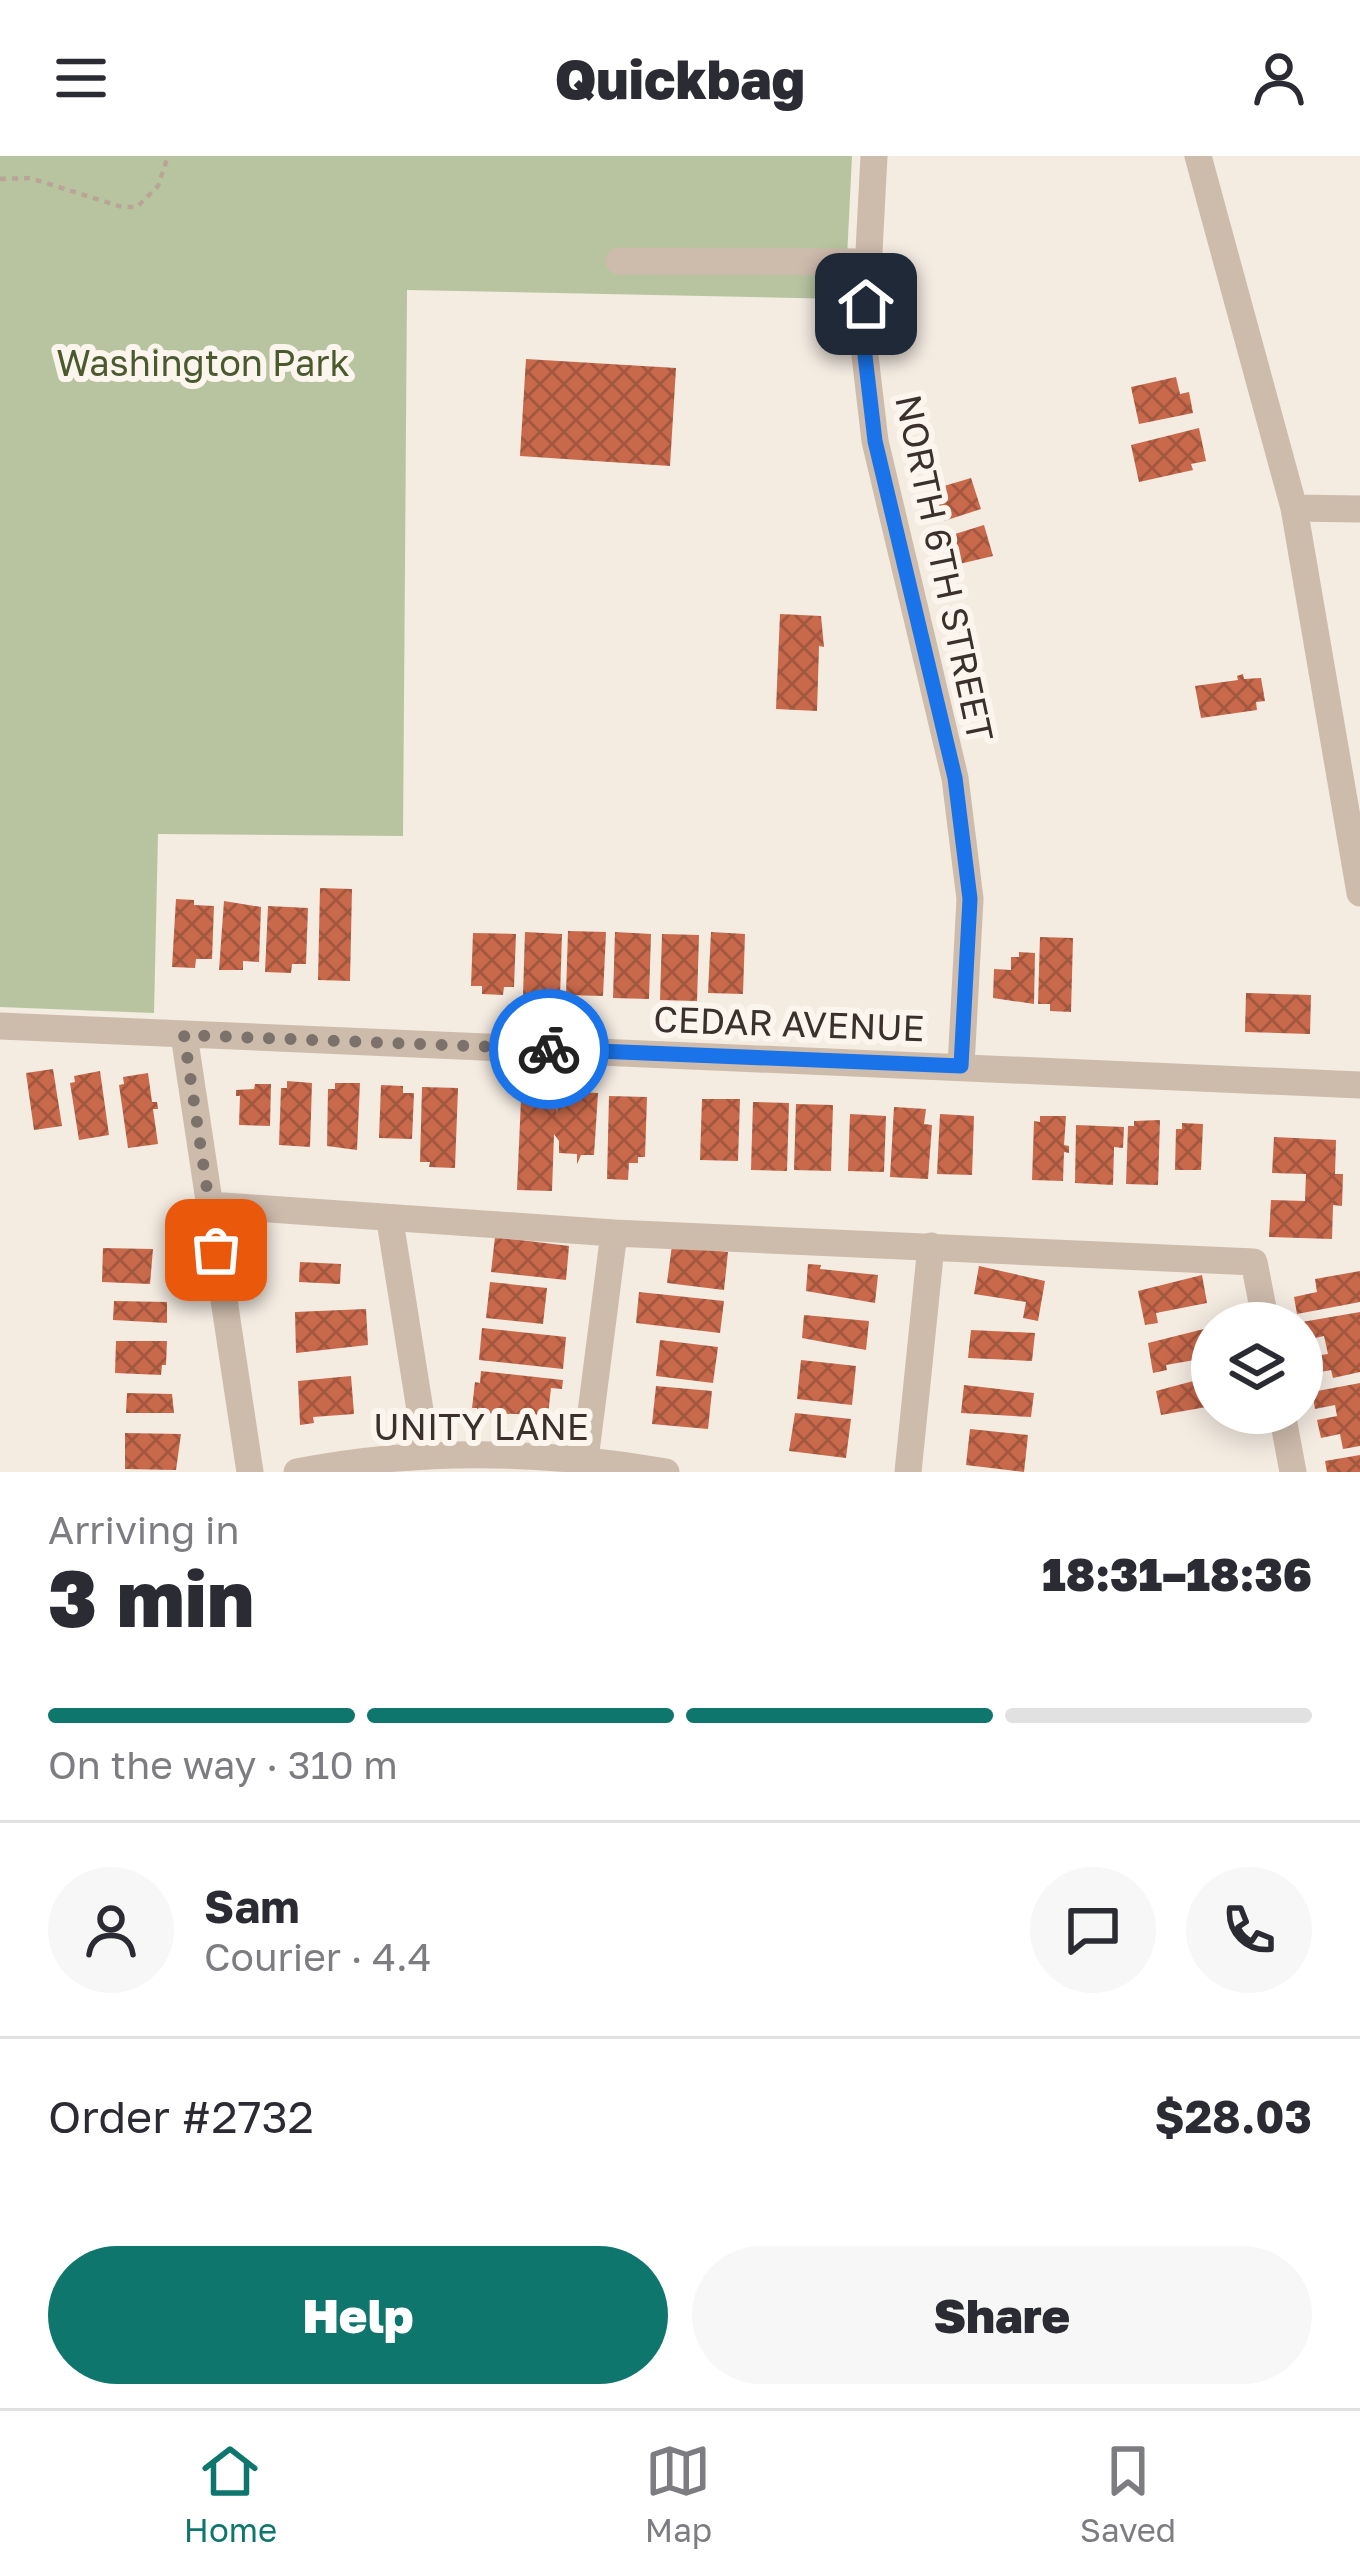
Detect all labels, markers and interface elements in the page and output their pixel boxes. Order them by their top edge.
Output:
icon: menu [48,45,114,111]
icon: person [1246,45,1312,111]
text: Quickbag [555,46,805,111]
pin [815,253,917,355]
icon: home [833,271,899,337]
park label: Washington Park [56,341,350,384]
street label: NORTH 6TH STREET [887,391,1003,745]
courier [489,989,609,1109]
street label: CEDAR AVENUE [653,997,925,1049]
icon: bike [516,1016,582,1082]
pin [165,1199,267,1301]
icon: bag [183,1217,249,1283]
map controls [1191,1302,1323,1434]
button: layers [1191,1302,1323,1434]
street label: UNITY LANE [373,1405,589,1448]
text: Arriving in [48,1506,239,1553]
text: 18:31–18:36 [1042,1547,1312,1601]
text: 3 min [48,1551,254,1644]
text: On the way · 310 m [48,1741,398,1788]
button: person [48,1867,174,1993]
button: chat [1030,1867,1156,1993]
button: phone [1186,1867,1312,1993]
text: Sam [204,1879,300,1933]
text: Courier · 4.4 [204,1933,432,1980]
text: Order #2732 [48,2089,314,2143]
text: $28.03 [1154,2089,1312,2143]
button: Help [48,2246,668,2384]
button: Share [692,2246,1312,2384]
tab: Home [184,2438,277,2549]
tab: Map [645,2438,712,2549]
tab: Saved [1080,2438,1176,2549]

